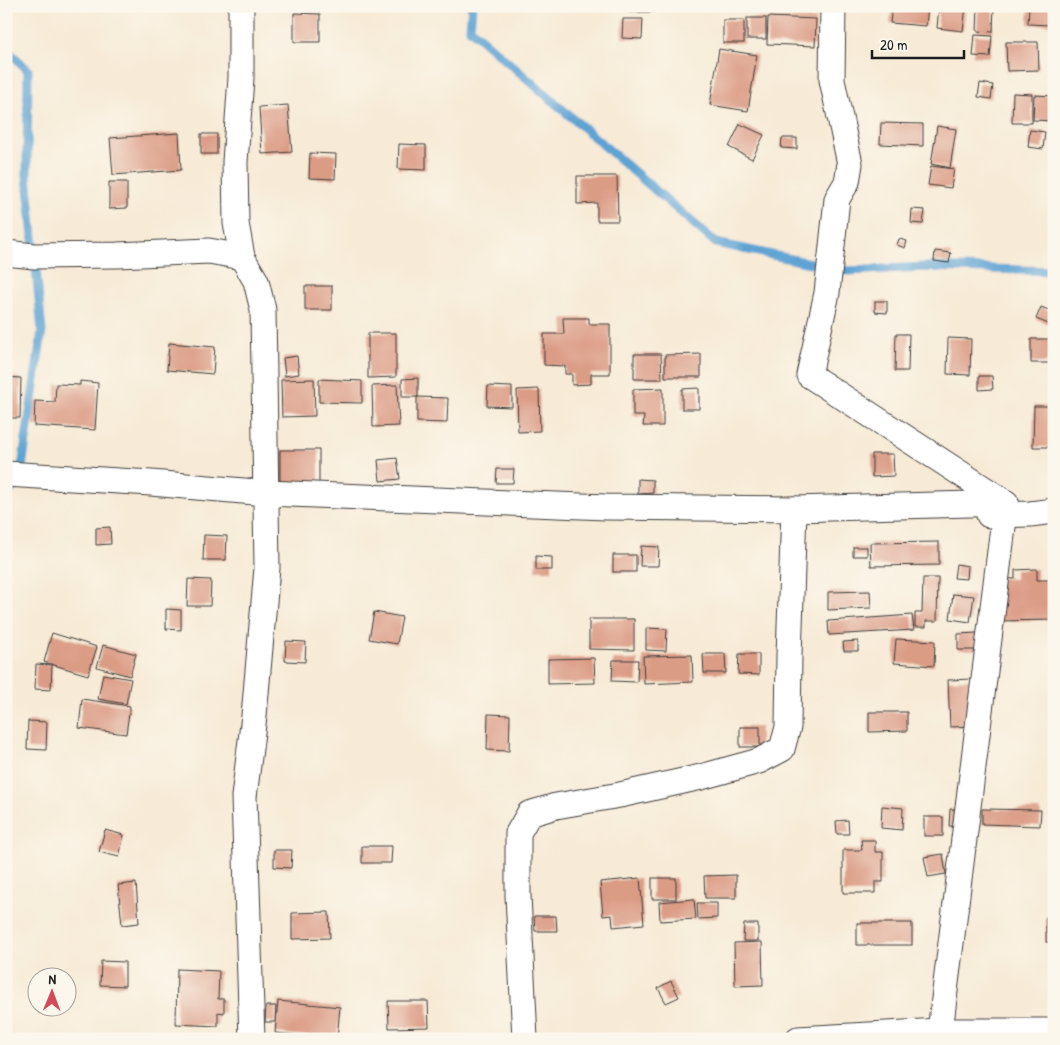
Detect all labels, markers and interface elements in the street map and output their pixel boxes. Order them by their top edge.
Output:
scale bar [872,28,965,60]
text: 20 m [880,34,907,55]
north arrow [28,968,78,1018]
text: N [48,969,57,988]

